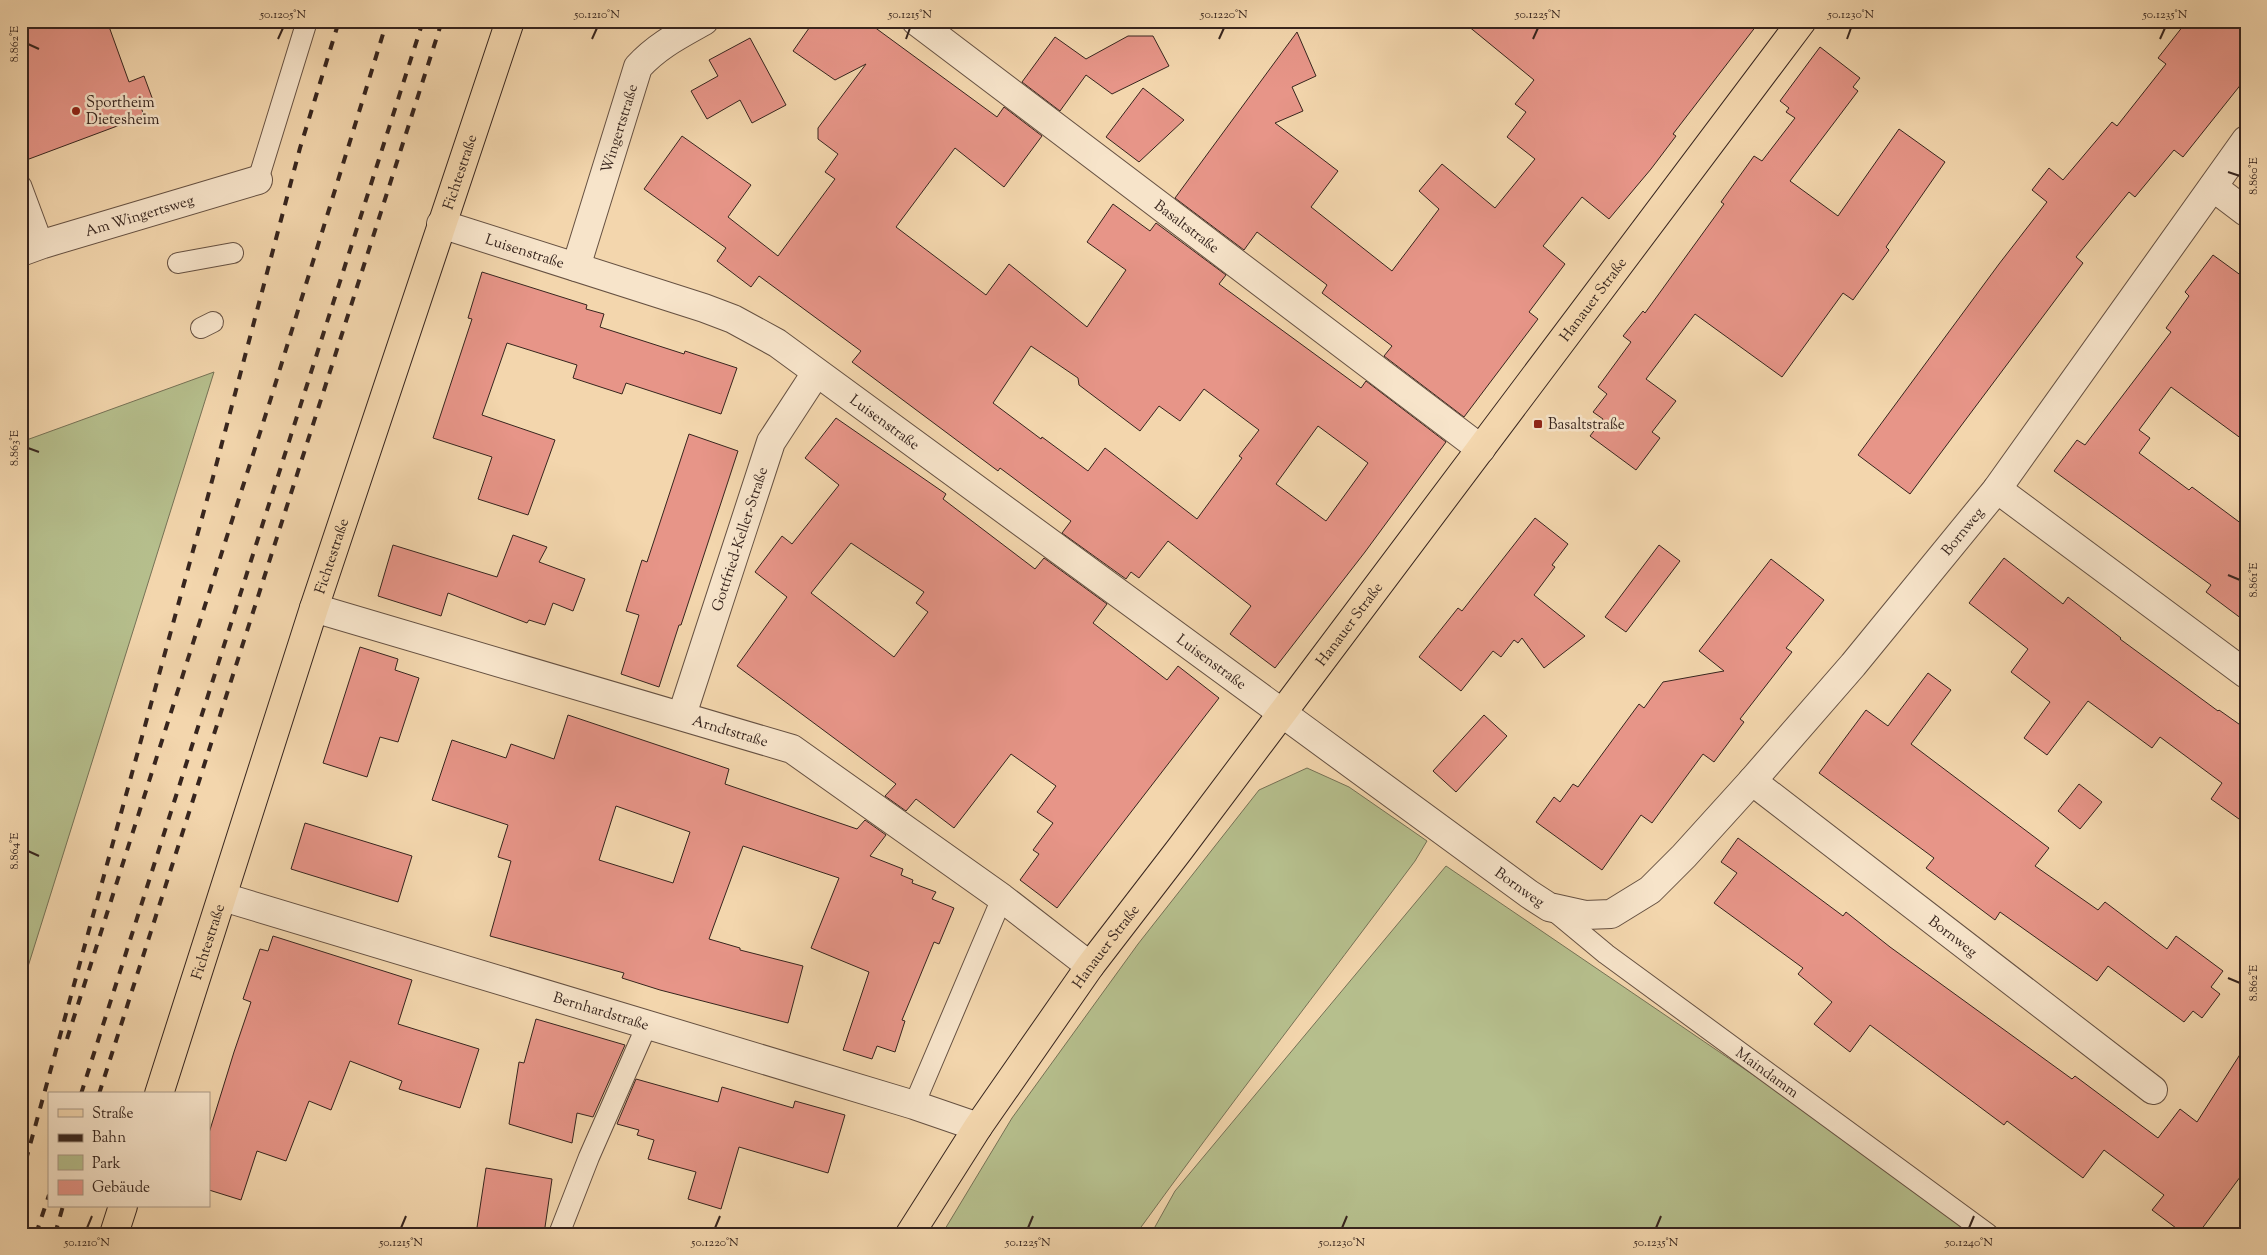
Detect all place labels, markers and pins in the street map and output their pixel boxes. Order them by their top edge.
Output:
place label: Sportheim Dietesheim [86,93,160,131]
marker: Sportheim Dietesheim [70,105,82,117]
place label: Basaltstraße [1548,415,1625,436]
marker: Basaltstraße [1532,418,1544,430]

